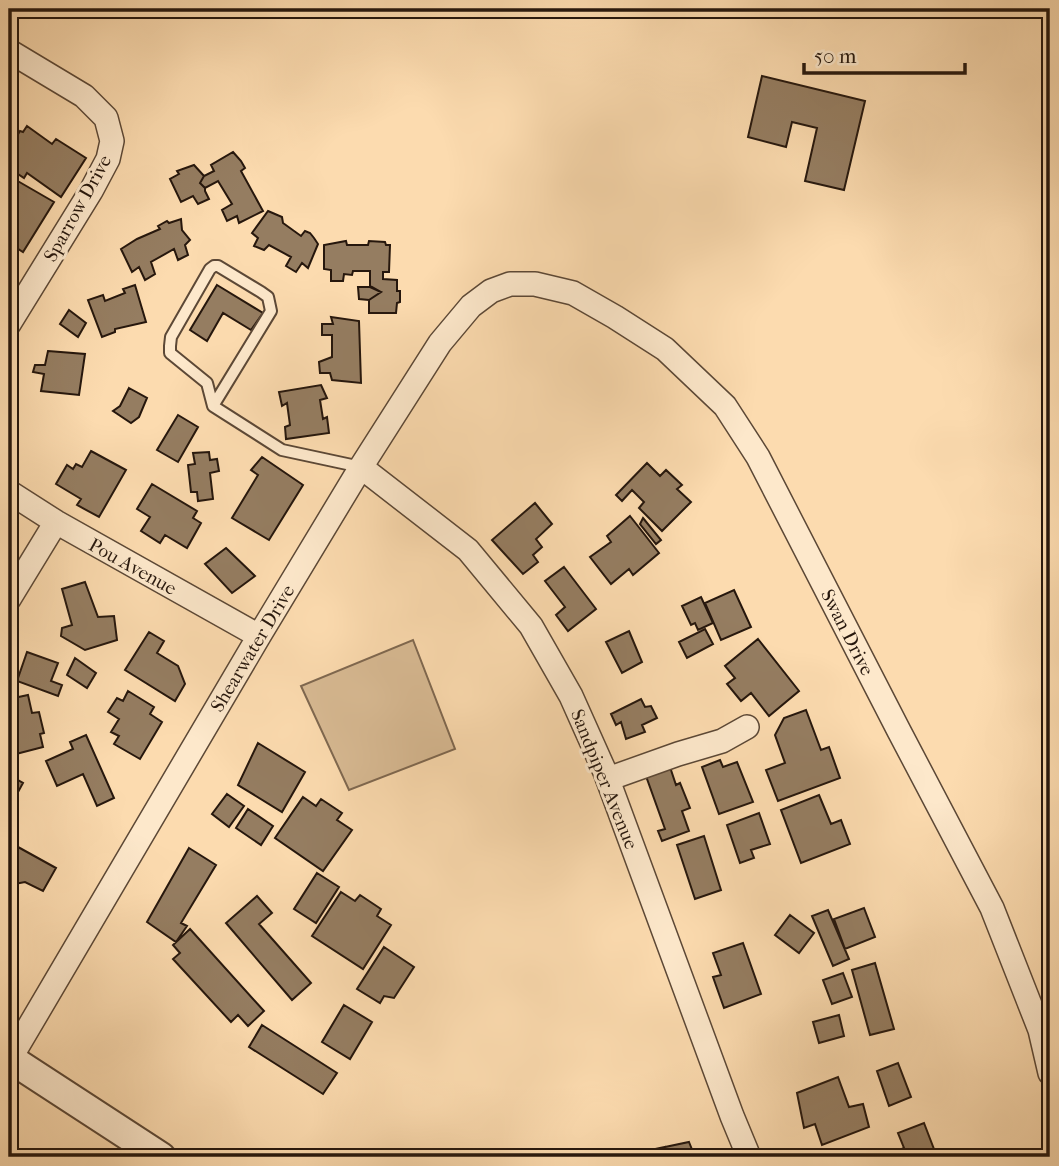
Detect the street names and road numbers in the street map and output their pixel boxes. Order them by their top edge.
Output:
street label: Sparrow Drive [39,151,116,266]
street label: Pou Avenue [85,534,180,600]
street label: Shearwater Drive [206,581,299,716]
street label: Swan Drive [816,586,878,679]
street label: Sandpiper Avenue [566,706,642,853]

